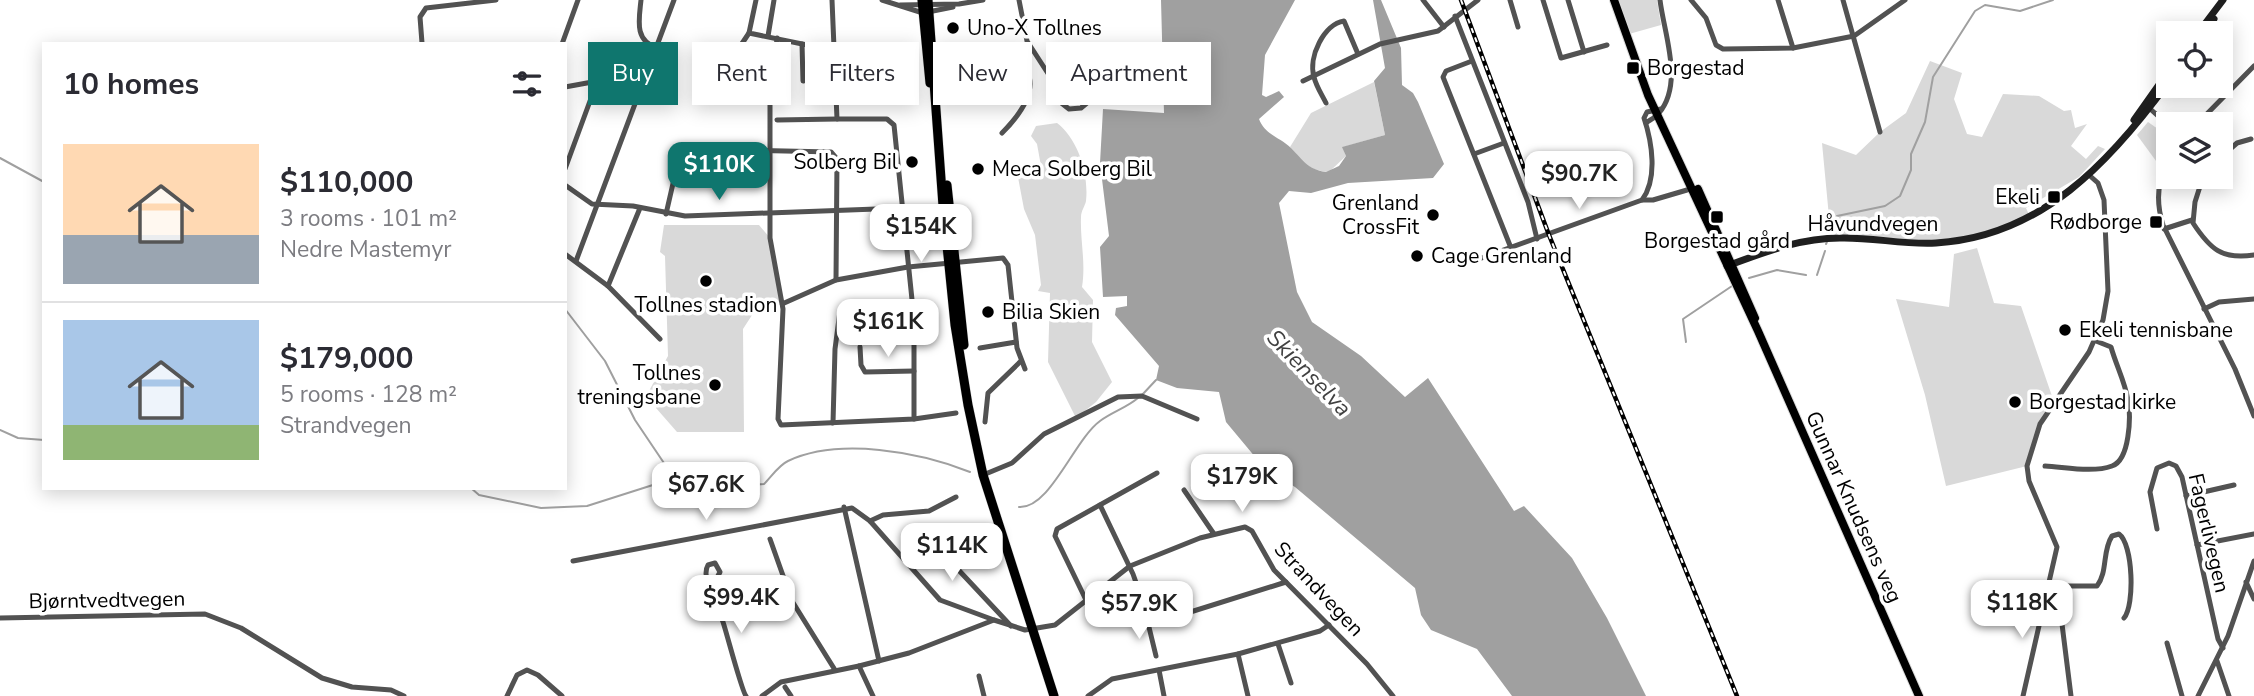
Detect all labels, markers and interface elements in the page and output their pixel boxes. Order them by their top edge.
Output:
place label: Uno-X Tollnes [967,14,1102,42]
marker: Uno-X Tollnes [945,20,961,36]
map controls [2156,21,2233,189]
button: locate [2156,21,2233,98]
chip: Buy [588,42,678,105]
chip: Rent [692,42,791,105]
chip: Filters [805,42,919,105]
chip: New [933,42,1032,105]
chip: Apartment [1046,42,1211,105]
place label: Borgestad [1647,54,1744,82]
marker: Borgestad [1625,60,1641,76]
text: 10 homes [63,64,199,105]
icon: filters [508,65,546,103]
button: layers [2156,112,2233,189]
pin: $110K [670,142,768,202]
place label: Solberg Bil [793,148,899,176]
text: $110K [684,149,754,180]
pin: $90.7K [1522,152,1636,211]
marker: Solberg Bil [904,154,920,170]
place label: Meca Solberg Bil [992,155,1153,183]
text: $90.7K [1541,158,1617,189]
marker: Meca Solberg Bil [970,161,986,177]
text: $110,000 [280,162,413,203]
icon: home [119,172,203,256]
place label: Ekeli [1995,183,2040,211]
place label: Grenland CrossFit [1332,189,1420,241]
marker: Ekeli [2046,189,2062,205]
text: 3 rooms · 101 m² [280,203,457,234]
pin: $154K [872,204,970,264]
marker: Grenland CrossFit [1425,207,1441,223]
place label: Rødborge [2049,208,2142,236]
marker: Borgestad gård [1709,209,1725,225]
street label: Håvundvegen [1807,210,1939,238]
text: $154K [886,211,956,242]
marker: Rødborge [2148,214,2164,230]
place label: Borgestad gård [1644,227,1790,255]
text: Nedre Mastemyr [280,234,452,265]
place label: Cage Grenland [1431,242,1572,270]
marker: Cage Grenland [1409,248,1425,264]
marker: Tollnes stadion [698,273,714,289]
place label: Tollnes stadion [635,291,777,319]
place label: Bilia Skien [1002,298,1100,326]
pin: $161K [839,300,937,359]
marker: Bilia Skien [980,304,996,320]
text: $161K [853,306,923,337]
place label: Ekeli tennisbane [2079,316,2233,344]
marker: Ekeli tennisbane [2057,322,2073,338]
water label: Skienselva [1260,323,1358,423]
text: $179,000 [280,338,413,379]
icon: home [119,348,203,432]
place label: Tollnes treningsbane [577,359,701,411]
marker: Tollnes treningsbane [707,377,723,393]
text: 5 rooms · 128 m² [280,379,457,410]
place label: Borgestad kirke [2029,388,2176,416]
marker: Borgestad kirke [2007,394,2023,410]
street label: Gunnar Knudsens veg [1799,407,1909,607]
text: Strandvegen [280,410,412,441]
pin: $179K [1193,454,1291,514]
text: $179K [1207,461,1277,492]
pin: $67.6K [649,462,763,522]
text: $67.6K [668,469,744,500]
street label: Fagerlivegen [2182,471,2236,595]
pin: $114K [903,524,1001,583]
text: $114K [917,530,987,561]
street label: Strandvegen [1268,536,1370,642]
pin: $99.4K [684,576,798,635]
pin: $118K [1973,580,2071,640]
text: $99.4K [703,582,779,613]
pin: $57.9K [1082,582,1196,641]
street label: Bjørntvedtvegen [28,585,186,615]
text: $118K [1987,587,2057,618]
text: $57.9K [1101,588,1177,619]

